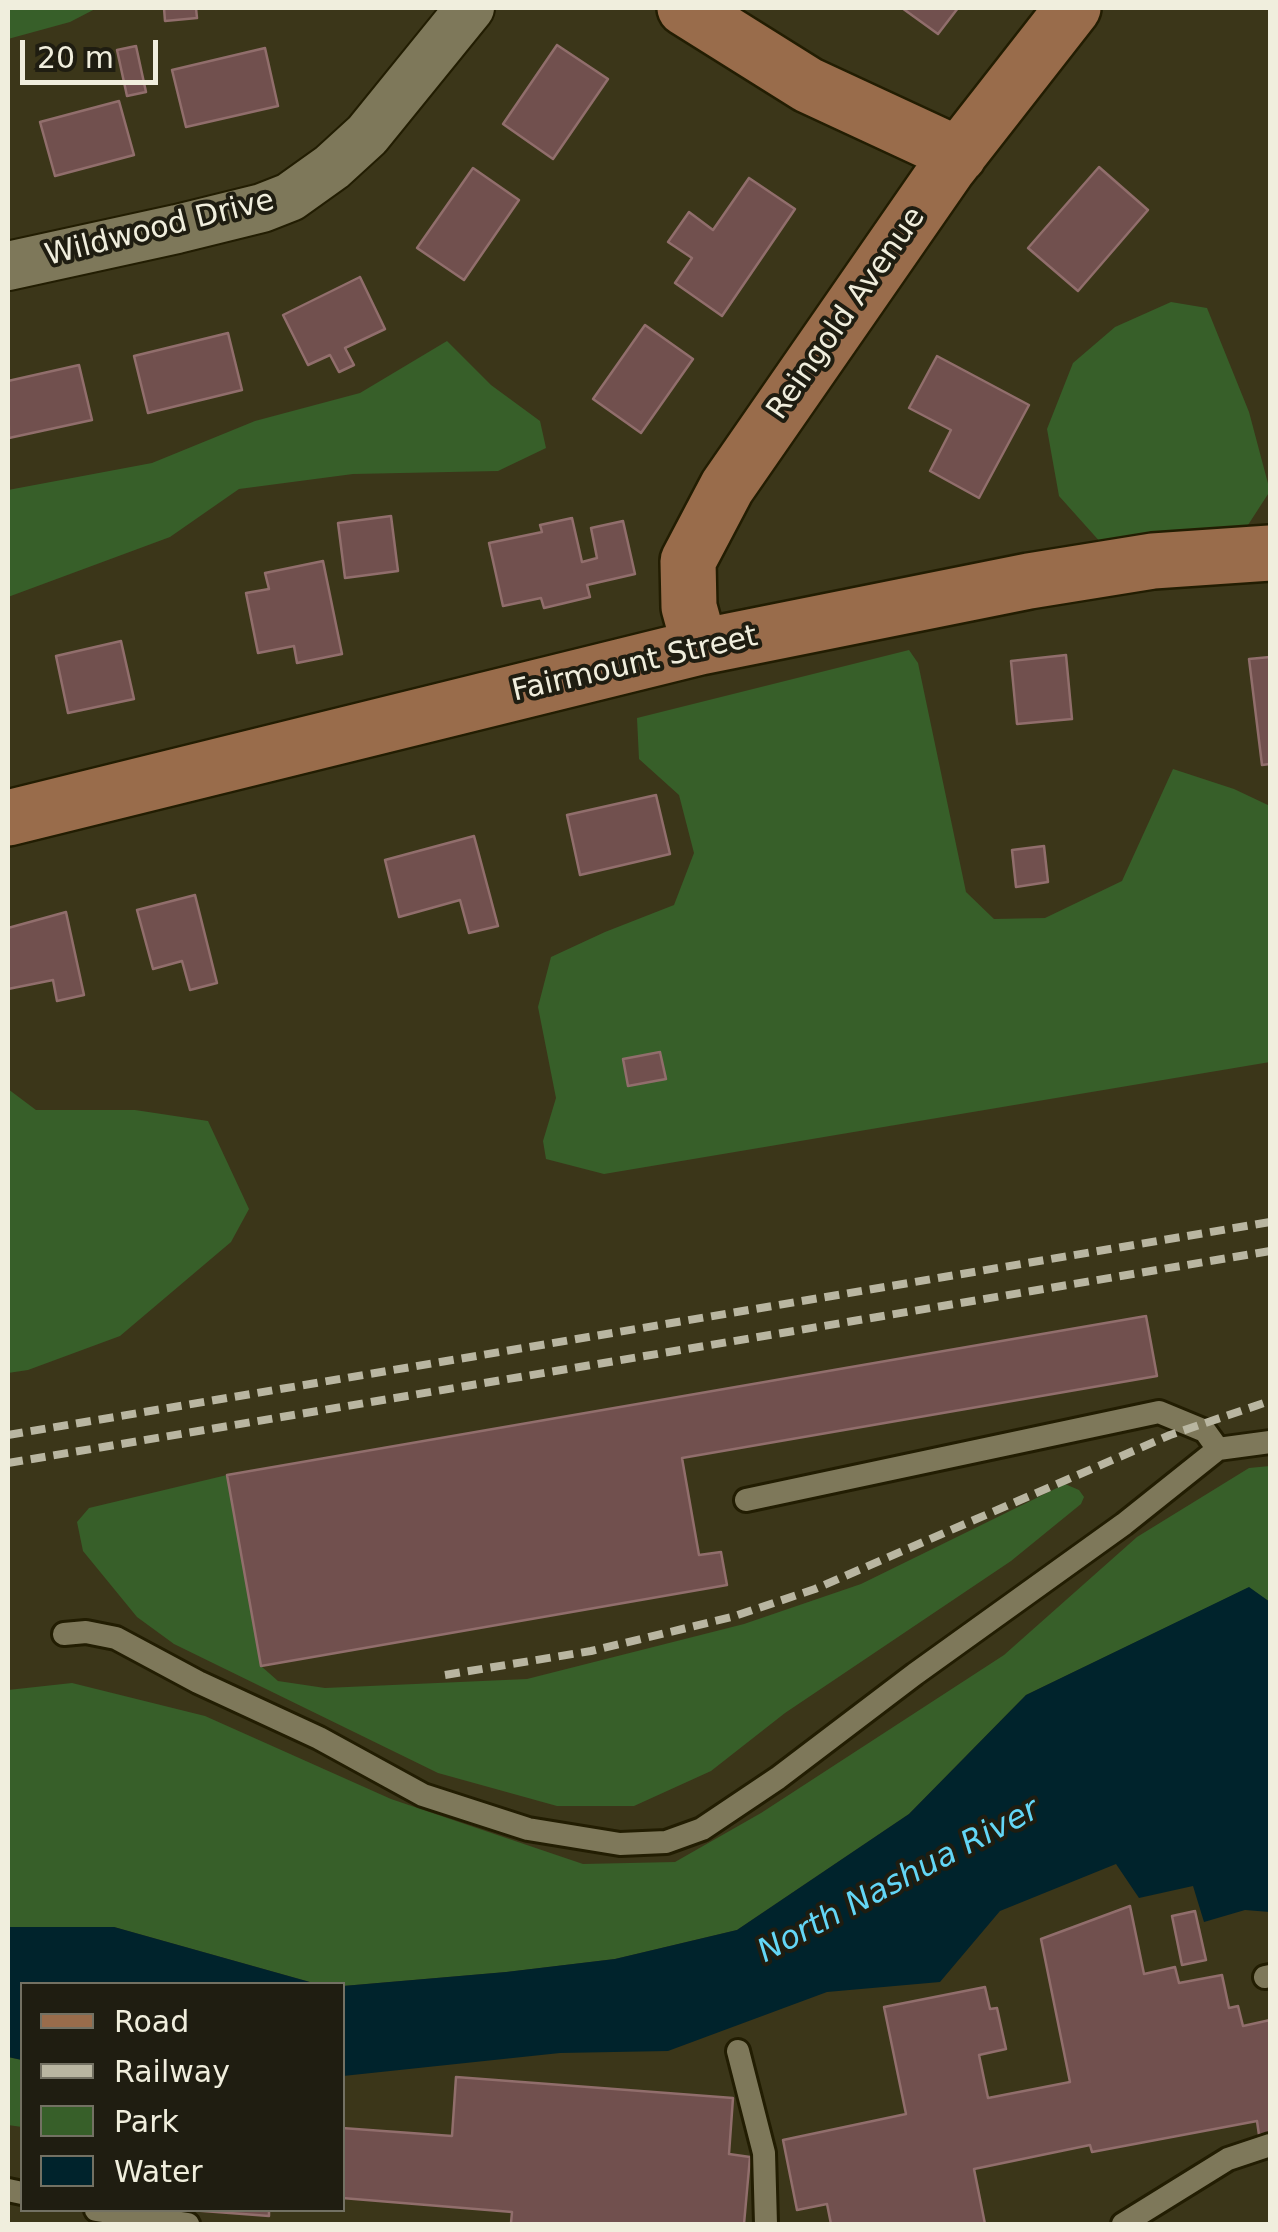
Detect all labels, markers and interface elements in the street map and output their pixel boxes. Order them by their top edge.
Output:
scale bar [25,20,162,82]
text: 20 m [37,40,114,75]
street label: Wildwood Drive [42,183,278,275]
street label: Reingold Avenue [760,201,934,427]
street label: Fairmount Street [509,619,761,711]
water label: North Nashua River [752,1792,1046,1972]
legend [20,1982,345,2212]
text: Road [114,2004,189,2039]
text: Railway [114,2054,230,2089]
text: Park [114,2104,179,2139]
text: Water [114,2154,203,2189]

